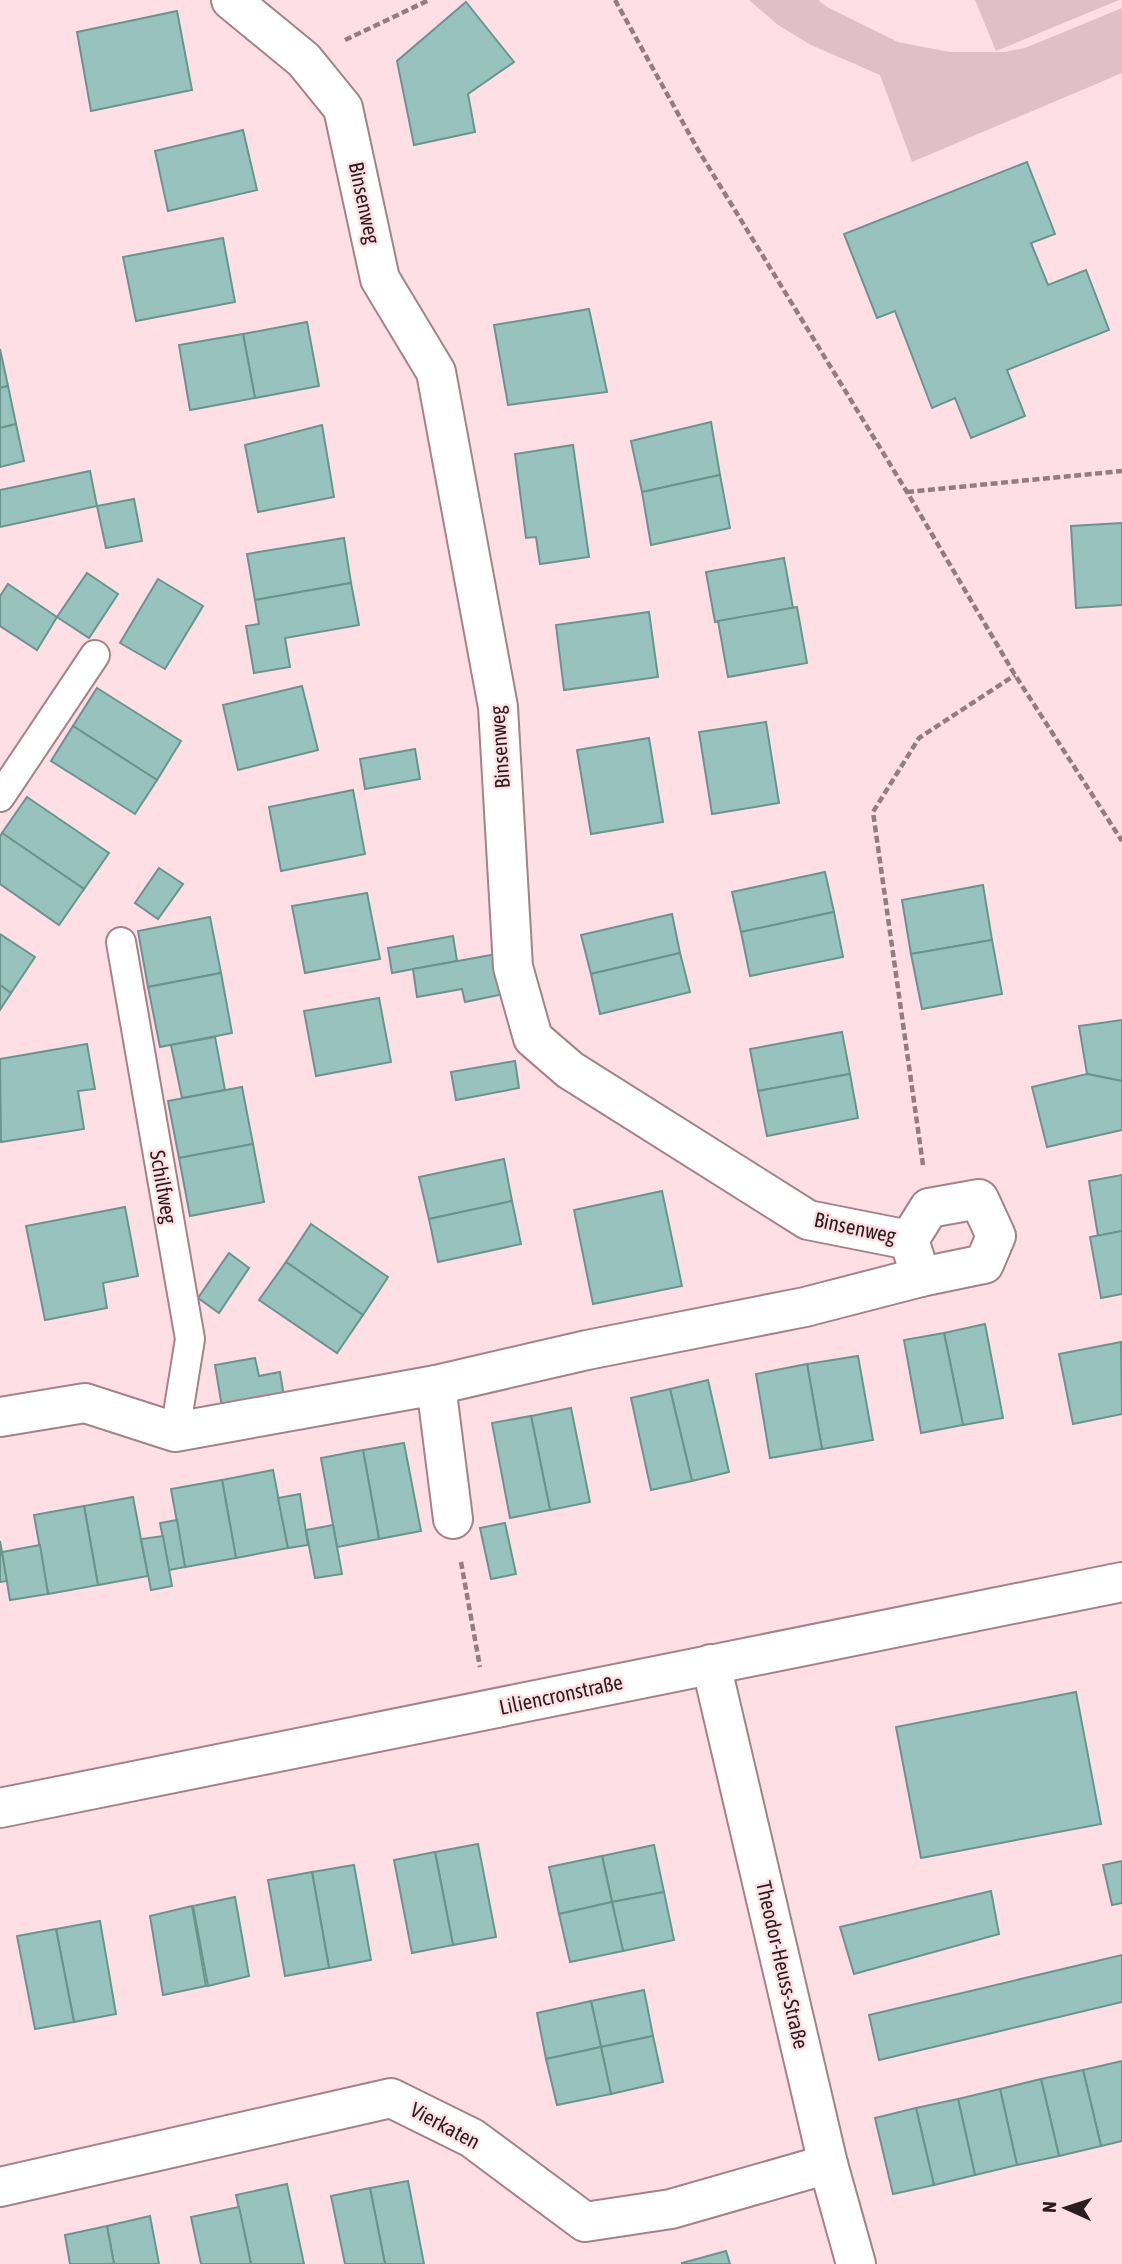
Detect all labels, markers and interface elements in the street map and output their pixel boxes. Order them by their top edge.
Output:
street label: Binsenweg [345,160,385,246]
street label: Binsenweg [484,705,514,789]
street label: Schilfweg [146,1148,182,1225]
street label: Binsenweg [812,1207,898,1247]
street label: Liliencronstraße [497,1669,625,1719]
street label: Theodor-Heuss-Straße [752,1879,814,2051]
street label: Vierkaten [407,2097,484,2153]
north arrow [1031,2173,1101,2243]
text: N [1038,2201,1060,2213]

